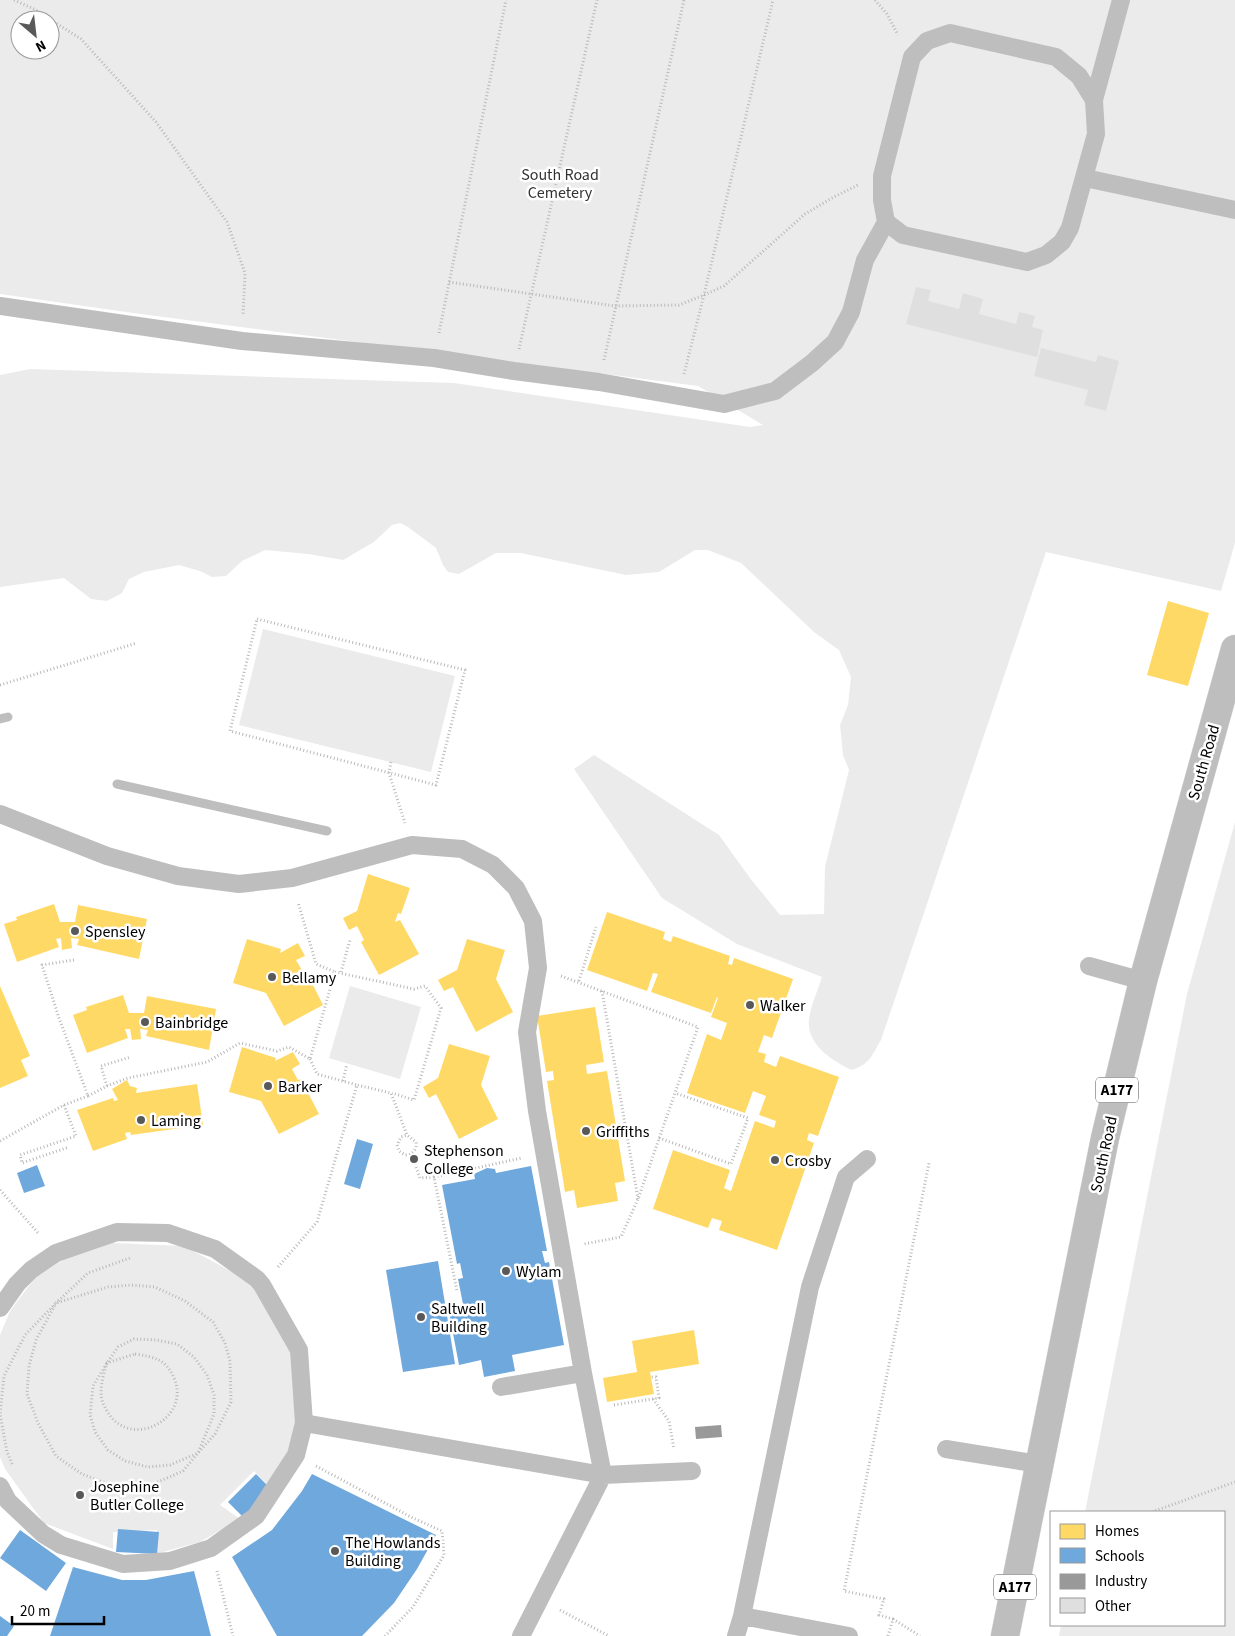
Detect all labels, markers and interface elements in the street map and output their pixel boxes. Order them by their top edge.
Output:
north arrow [10,10,60,60]
text: N [32,35,49,57]
park label: South Road Cemetery [521,164,599,204]
street label: South Road [1183,722,1225,803]
place label: Spensley [85,921,146,943]
marker: Spensley [69,925,81,937]
place label: Bellamy [282,967,337,989]
marker: Bellamy [266,971,278,983]
place label: Walker [760,995,806,1017]
marker: Walker [744,999,756,1011]
place label: Bainbridge [155,1012,228,1034]
marker: Bainbridge [139,1016,151,1028]
place label: Barker [278,1076,323,1098]
road number: A177 [1096,1078,1138,1102]
marker: Barker [262,1080,274,1092]
place label: Laming [151,1110,201,1132]
marker: Laming [135,1114,147,1126]
street label: South Road [1085,1114,1123,1194]
place label: Griffiths [596,1121,650,1143]
marker: Griffiths [580,1125,592,1137]
place label: Stephenson College [424,1140,504,1180]
place label: Crosby [785,1150,832,1172]
marker: Stephenson College [408,1153,420,1165]
marker: Crosby [769,1154,781,1166]
place label: Wylam [516,1261,561,1283]
marker: Wylam [500,1265,512,1277]
place label: Saltwell Building [431,1298,487,1338]
marker: Saltwell Building [415,1311,427,1323]
place label: Josephine Butler College [90,1476,184,1516]
marker: Josephine Butler College [74,1489,86,1501]
legend [1050,1511,1225,1626]
text: Homes [1095,1521,1139,1542]
place label: The Howlands Building [345,1532,441,1572]
marker: The Howlands Building [329,1545,341,1557]
text: Schools [1095,1546,1144,1567]
text: Industry [1095,1571,1147,1592]
road number: A177 [994,1574,1036,1600]
scale bar [12,1594,105,1626]
text: Other [1095,1596,1132,1617]
text: 20 m [20,1601,50,1622]

